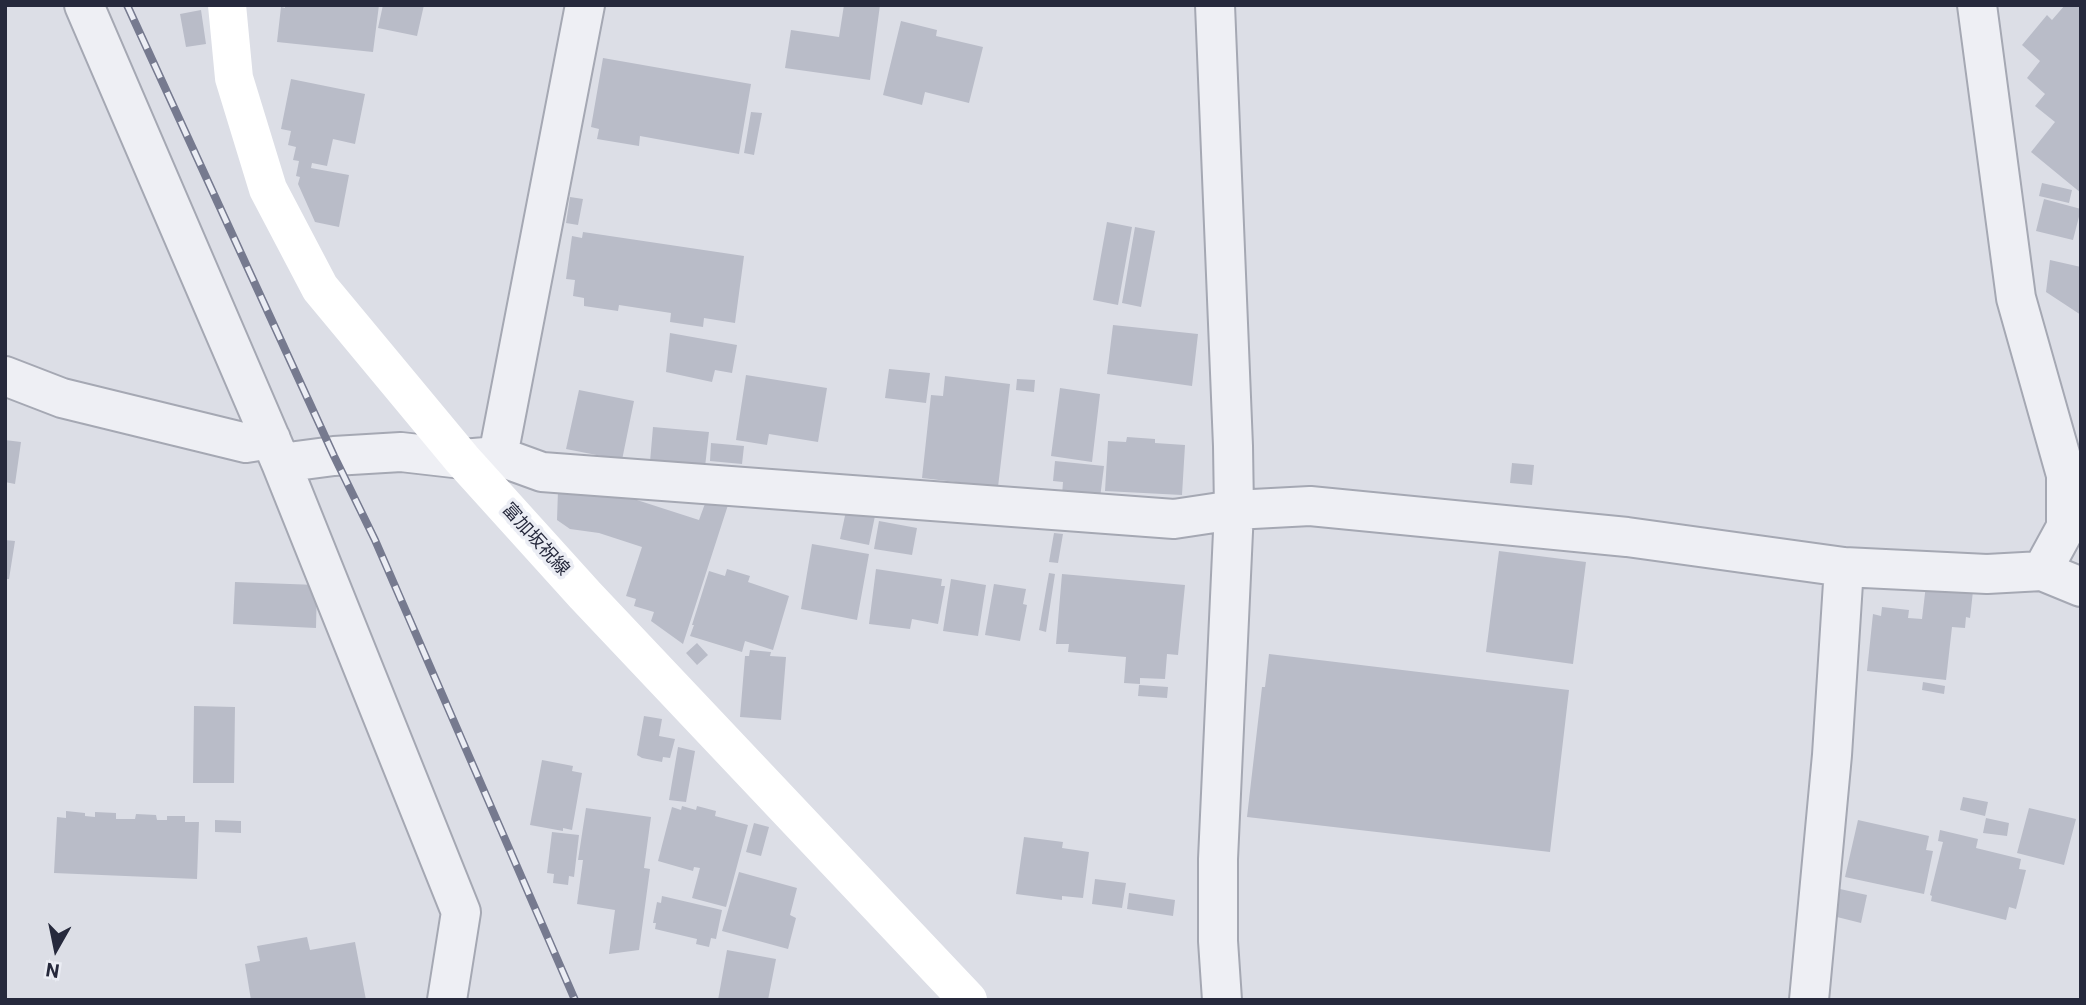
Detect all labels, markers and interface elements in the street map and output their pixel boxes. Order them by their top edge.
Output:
street label: 富加坂祝線 [497,499,573,581]
north arrow [21,914,91,984]
text: N [44,958,61,983]

